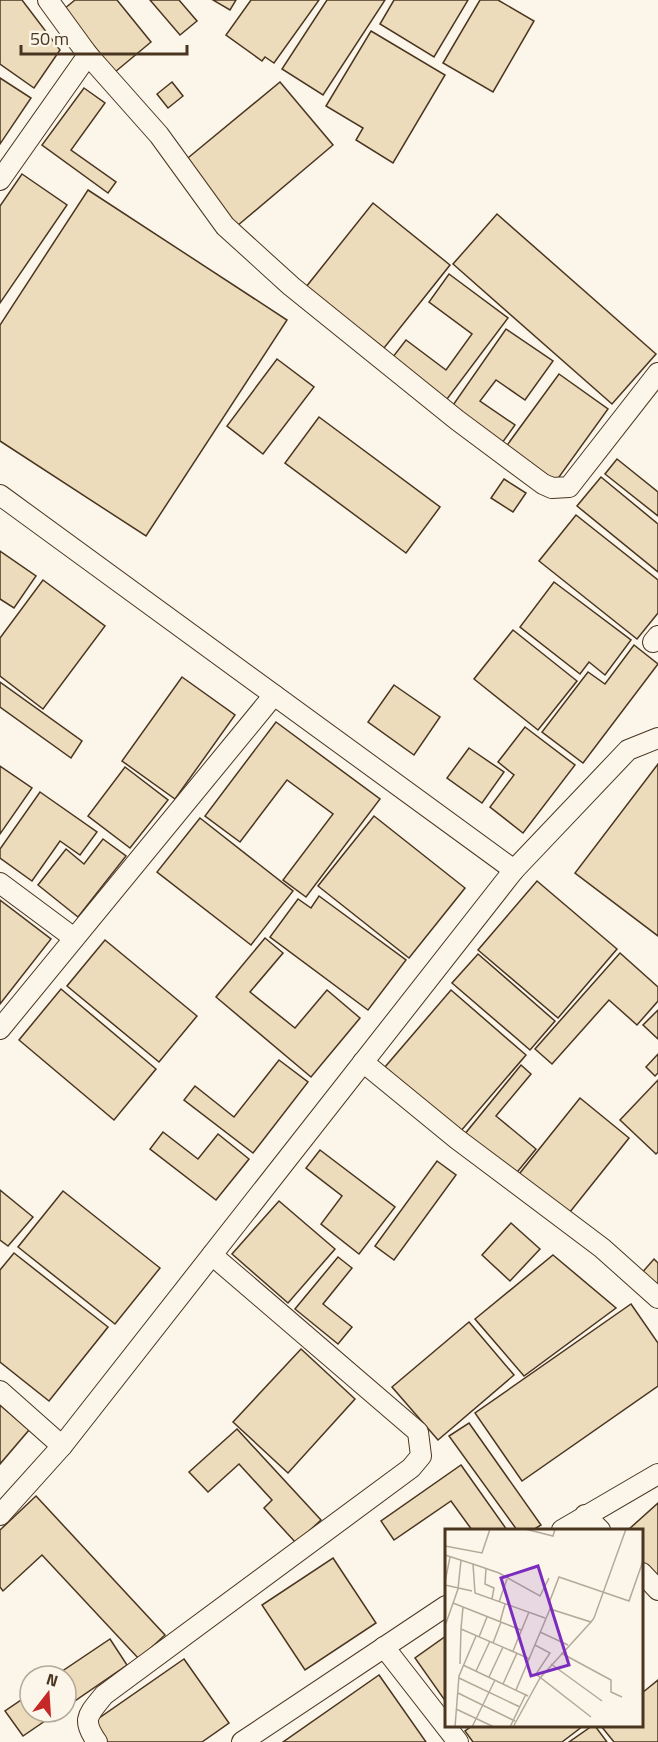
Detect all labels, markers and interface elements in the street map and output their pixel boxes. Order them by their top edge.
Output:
scale bar [21,18,188,56]
text: 50 m [30,25,69,52]
inset map [445,1529,643,1727]
north arrow [18,1664,78,1724]
text: N [44,1667,61,1693]

